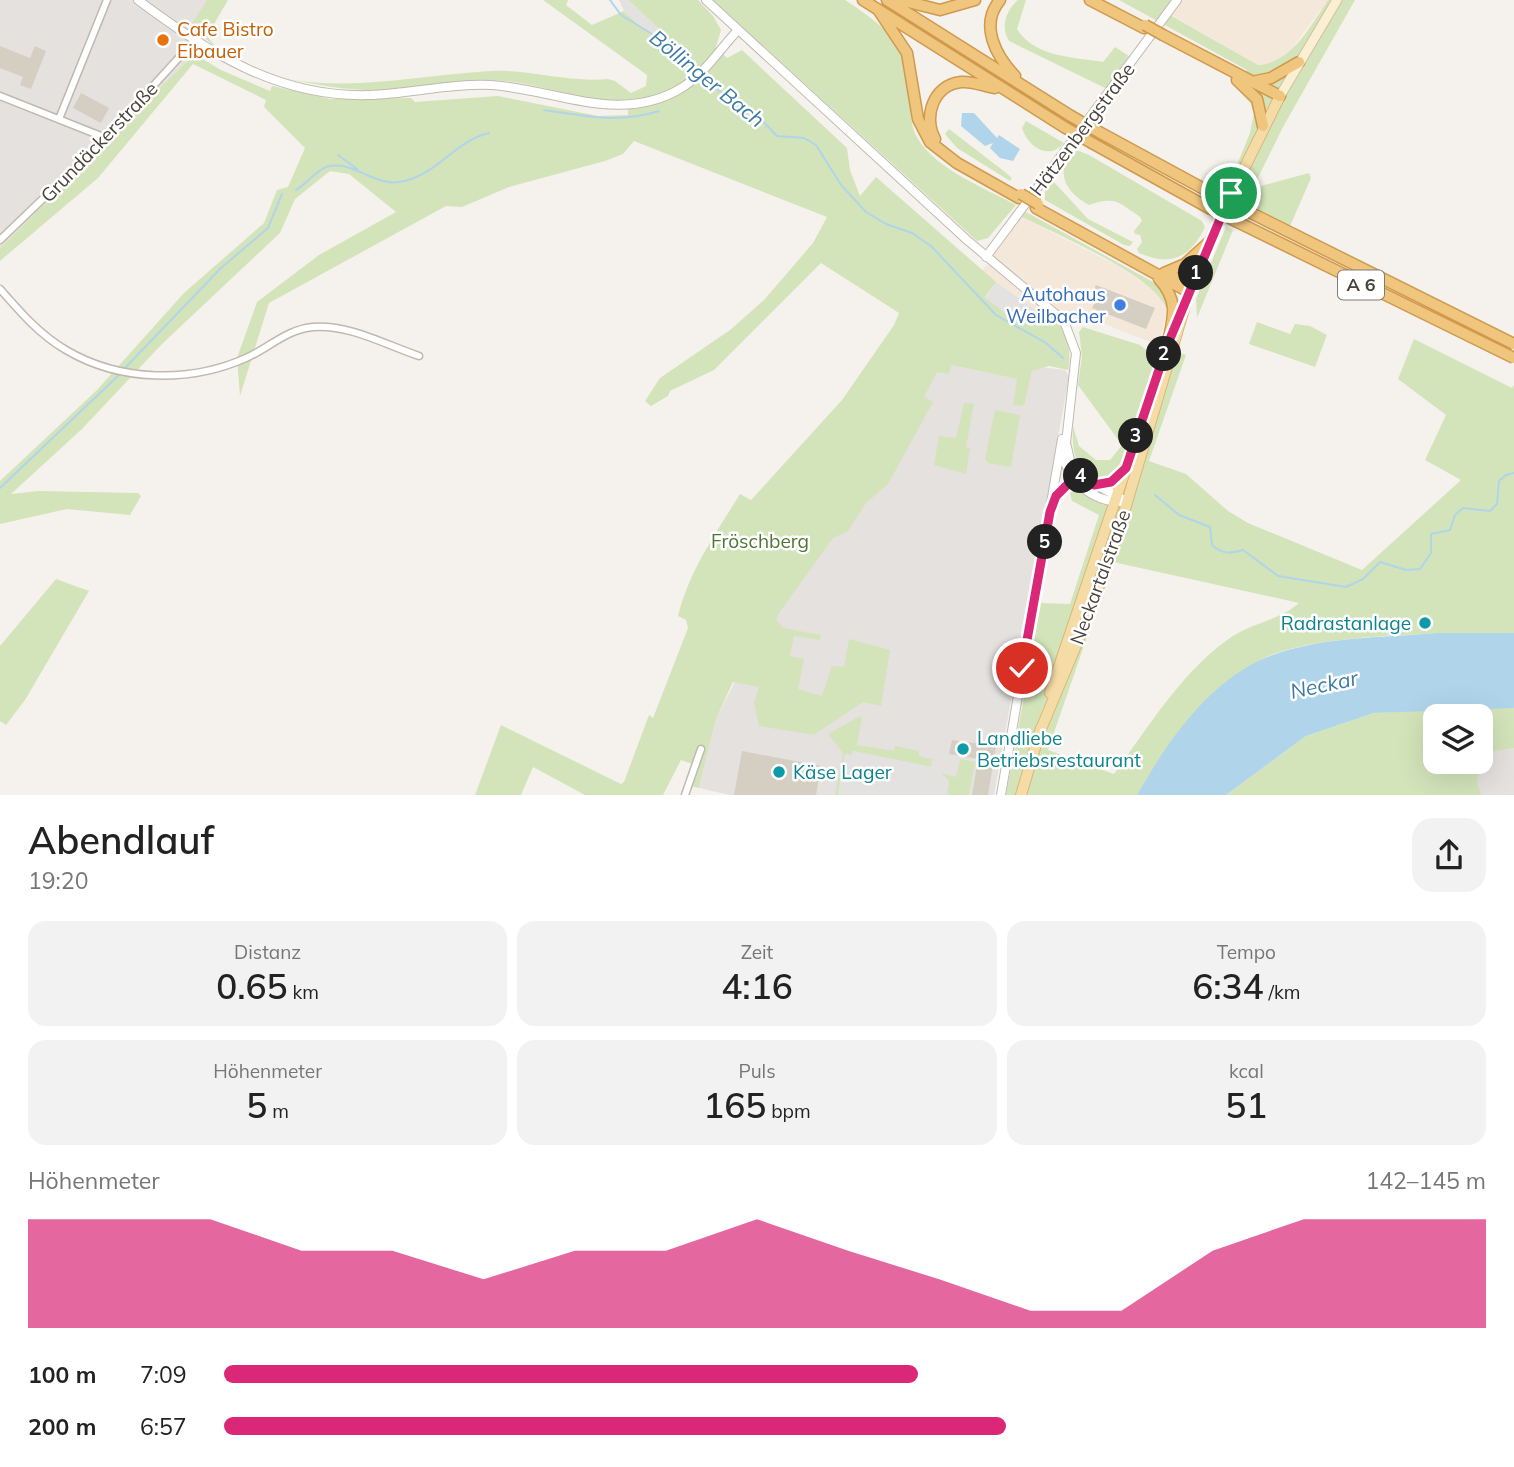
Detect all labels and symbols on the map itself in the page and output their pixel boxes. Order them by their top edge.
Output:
place label: Cafe Bistro Eibauer [177,17,274,63]
water label: Böllinger Bach [645,24,770,132]
marker: Cafe Bistro Eibauer [155,32,171,48]
street label: Hätzenbergstraße [1024,58,1140,200]
street label: Grundäckerstraße [35,77,163,207]
pin [1201,163,1261,223]
pin: 1 [1178,256,1214,290]
road number: A 6 [1338,270,1384,300]
place label: Autohaus Weilbacher [1006,282,1106,328]
marker: Autohaus Weilbacher [1112,297,1128,313]
pin: 2 [1146,336,1182,372]
pin: 3 [1118,418,1154,453]
pin: 4 [1064,458,1098,494]
street label: Neckartalstraße [1065,506,1135,648]
pin: 5 [1028,524,1062,560]
park label: Fröschberg [711,529,809,553]
place label: Radrastanlage [1281,611,1411,635]
marker: Radrastanlage [1417,615,1433,631]
pin [992,638,1052,698]
water label: Neckar [1288,664,1361,704]
place label: Landliebe Betriebsrestaurant [977,726,1141,772]
marker: Landliebe Betriebsrestaurant [955,741,971,757]
place label: Käse Lager [793,760,892,784]
marker: Käse Lager [771,764,787,780]

